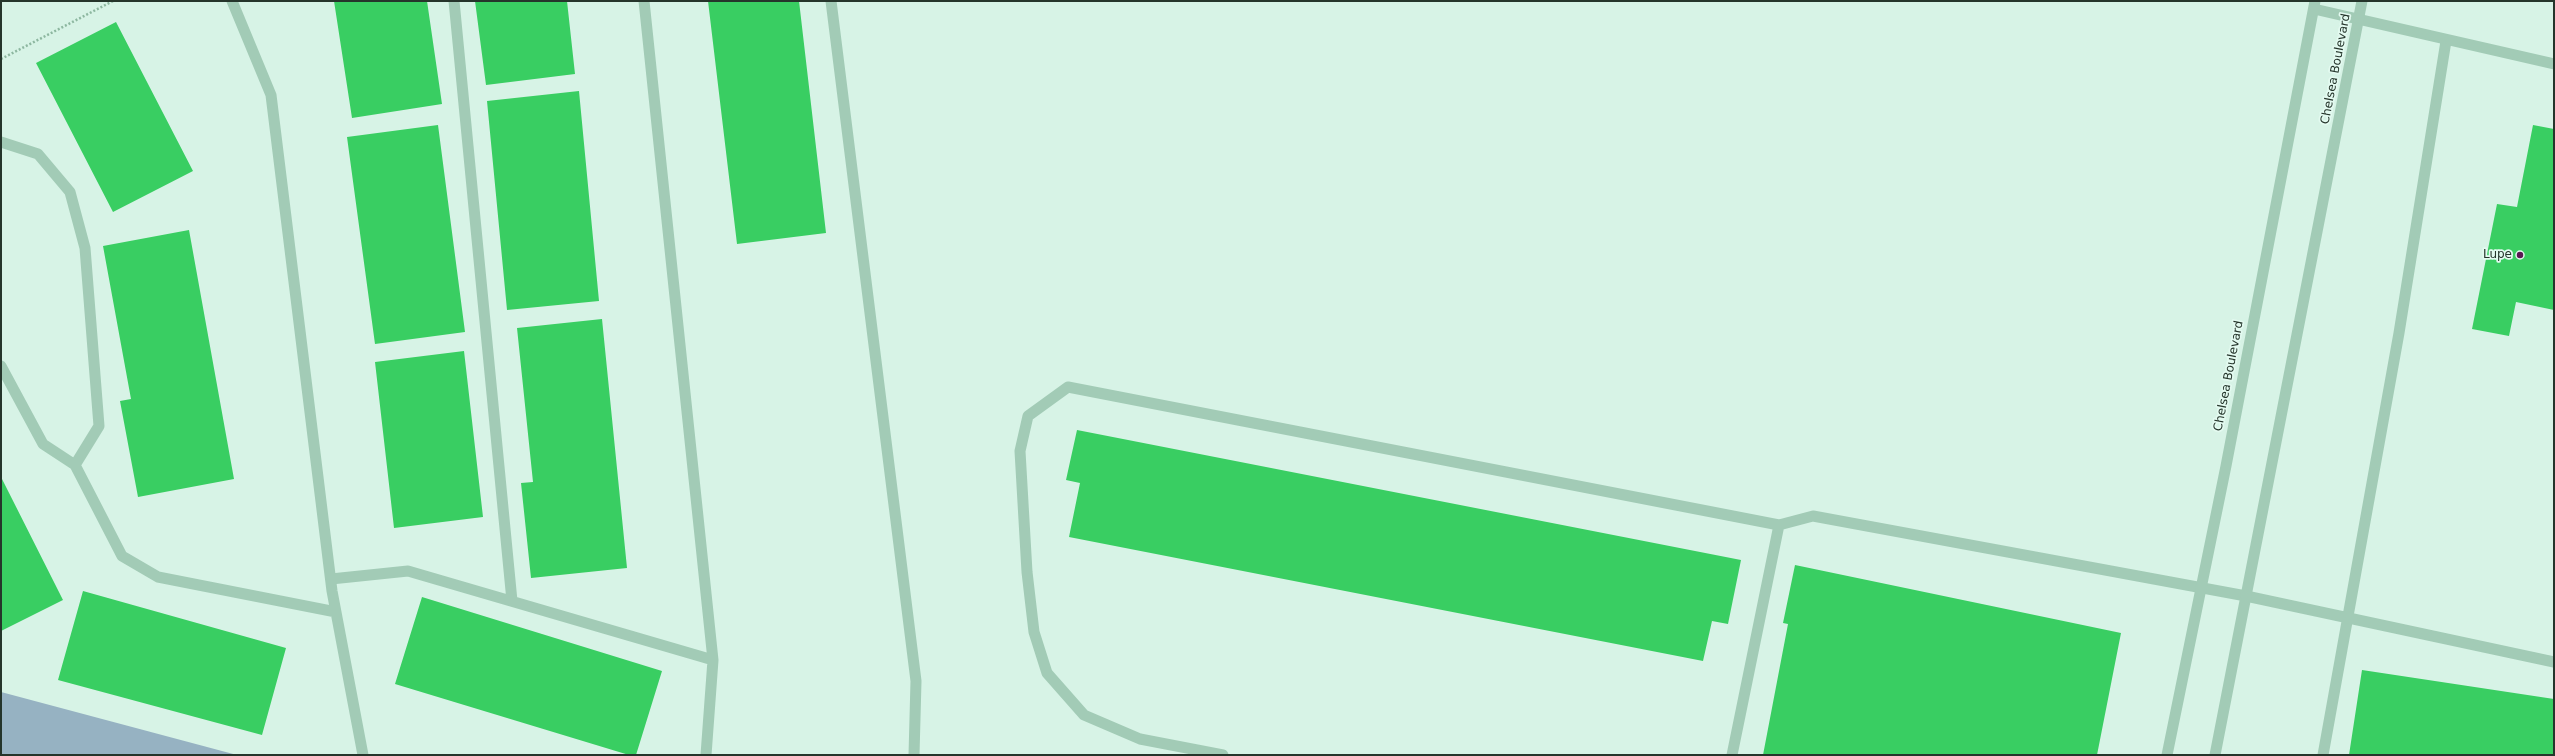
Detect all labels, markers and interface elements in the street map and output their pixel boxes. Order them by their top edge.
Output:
street label: Chelsea Boulevard [2318,13,2354,125]
place label: Lupe [2483,248,2512,262]
marker: Lupe [2515,250,2525,260]
street label: Chelsea Boulevard [2211,320,2247,432]

